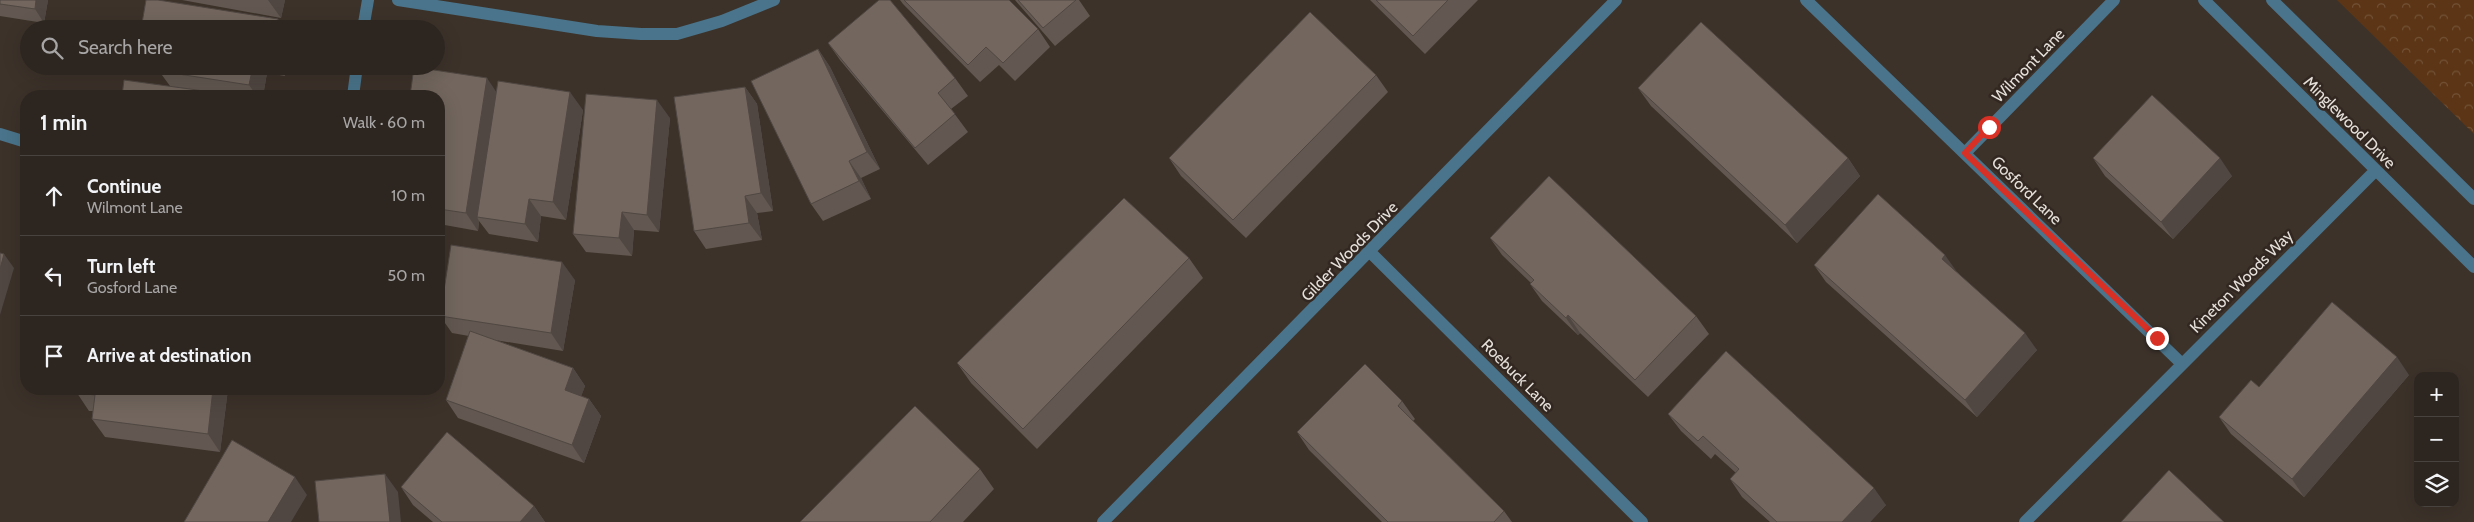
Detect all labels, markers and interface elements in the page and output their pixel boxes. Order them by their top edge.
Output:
search box [20,20,445,75]
street label: Wilmont Lane [1988,24,2068,106]
icon: search [38,34,66,62]
text: Search here [78,36,172,59]
street label: Minglewood Drive [2300,72,2400,172]
text: 1 min [40,110,87,135]
text: Walk · 60 m [343,113,425,132]
route start [1978,116,2001,139]
street label: Gosford Lane [1988,152,2066,229]
text: Continue [87,175,161,198]
icon: ahead [40,182,68,210]
text: 10 m [391,186,425,205]
text: Wilmont Lane [87,198,183,217]
street label: Gilder Woods Drive [1297,198,1402,305]
street label: Kineton Woods Way [2186,226,2297,337]
text: Turn left [87,255,155,278]
icon: left [40,262,68,290]
text: 50 m [388,266,425,285]
text: Gosford Lane [87,278,177,297]
route end [2146,327,2169,350]
street label: Roebuck Lane [1478,335,1558,415]
icon: arrive [40,342,68,370]
text: Arrive at destination [87,344,251,367]
map controls [2414,372,2459,507]
button: + [2414,372,2459,417]
button: − [2414,417,2459,462]
button: layers [2414,462,2459,507]

